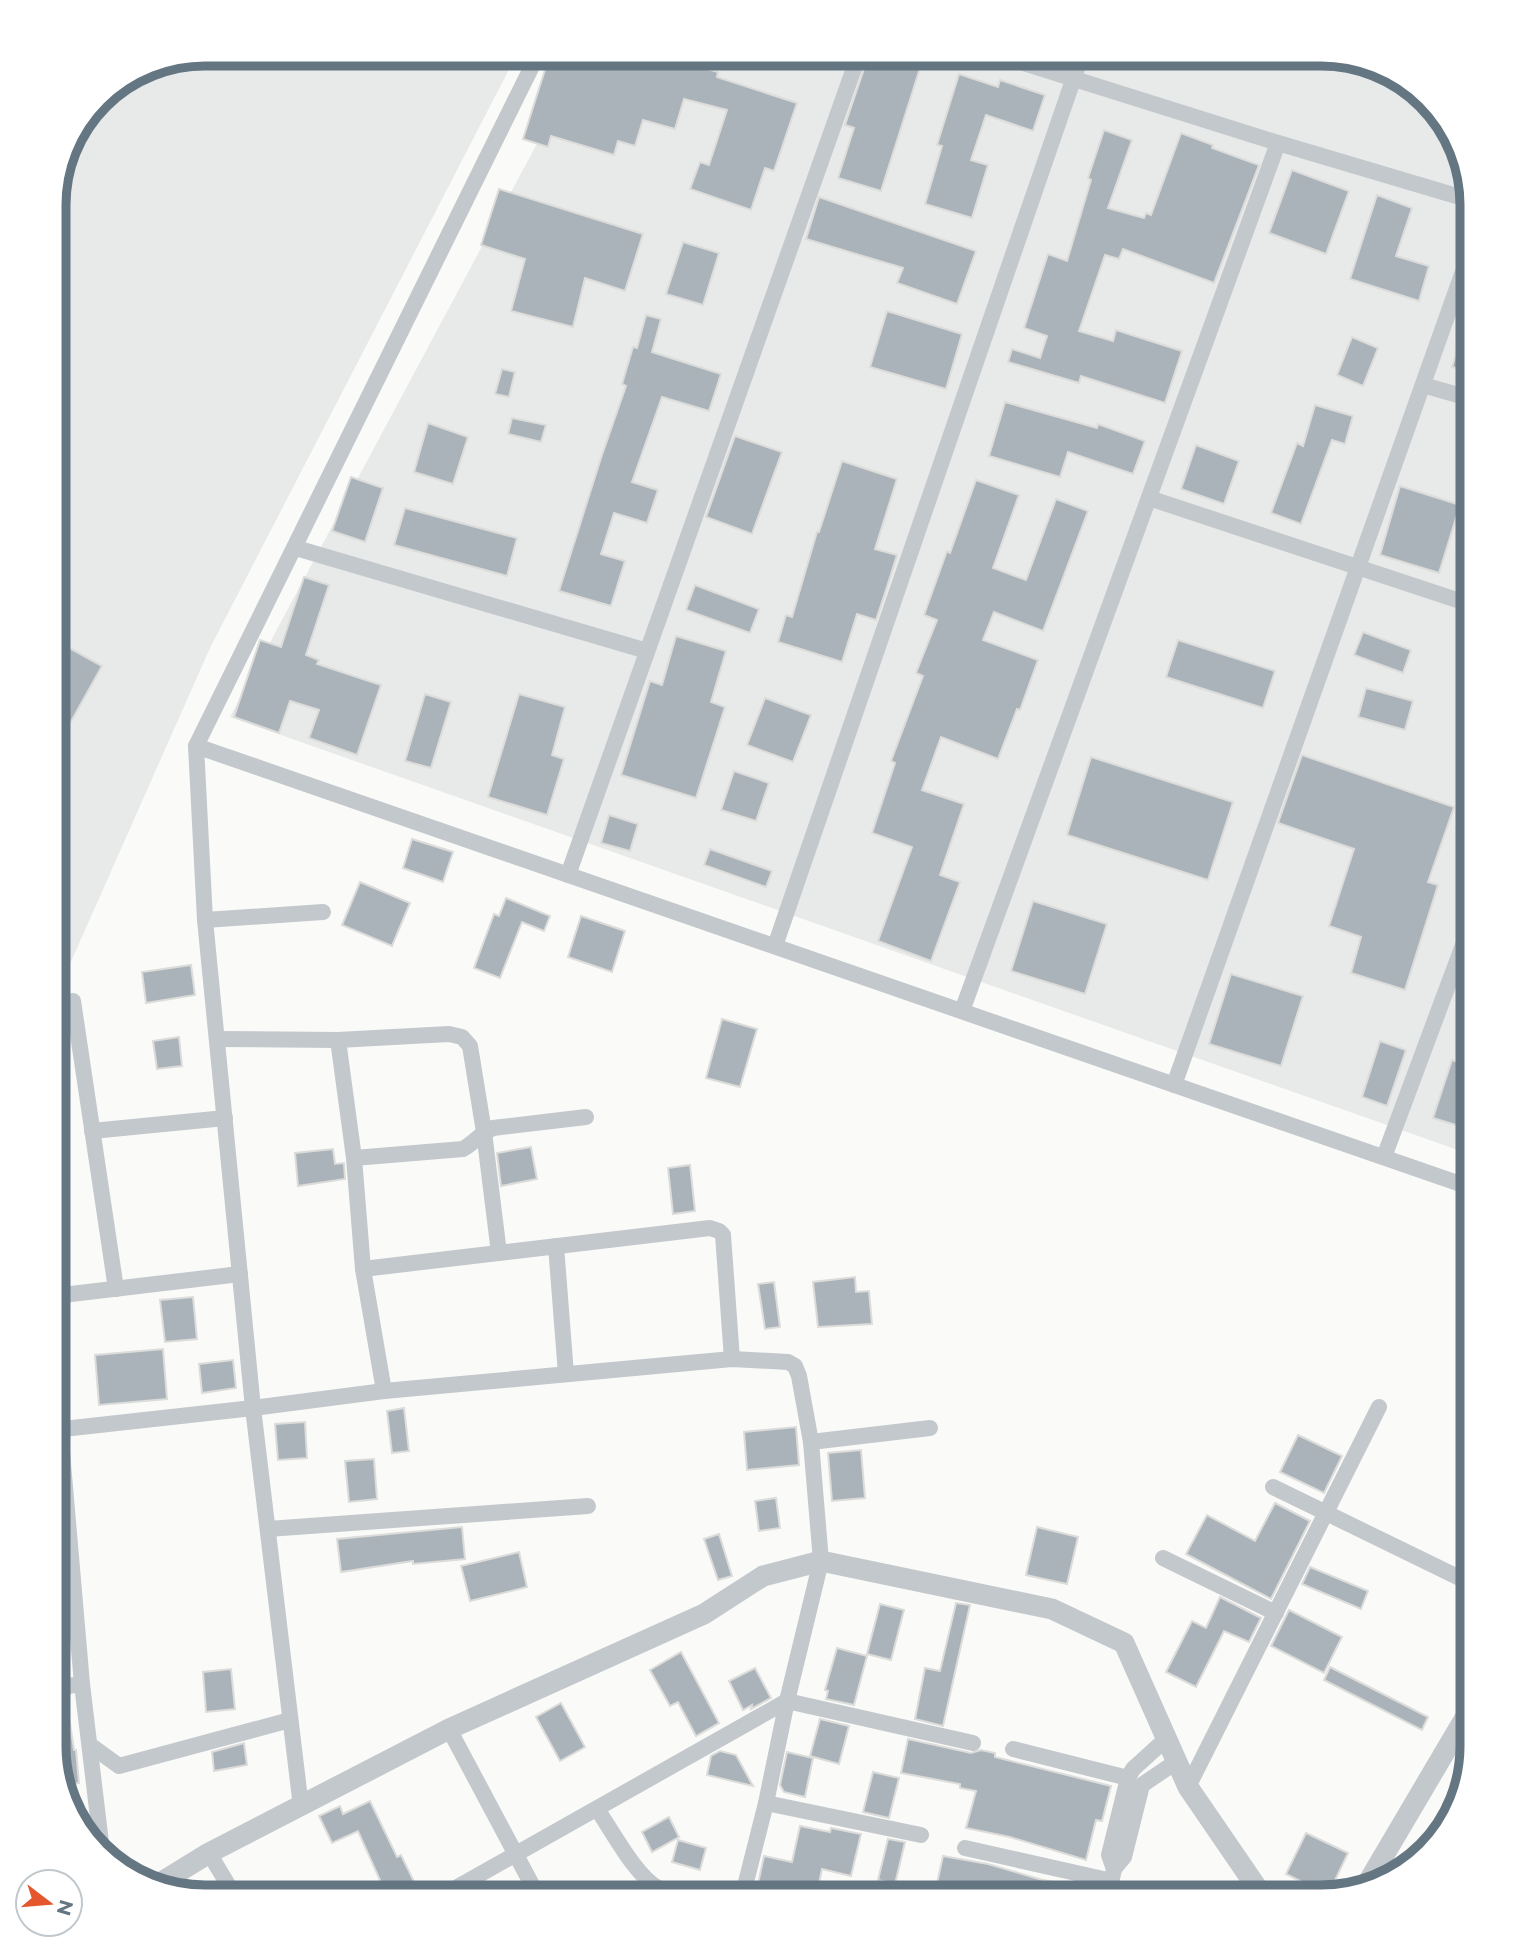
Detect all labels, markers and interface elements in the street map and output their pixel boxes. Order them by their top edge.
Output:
north arrow [14,1868,84,1938]
text: N [52,1897,78,1918]

